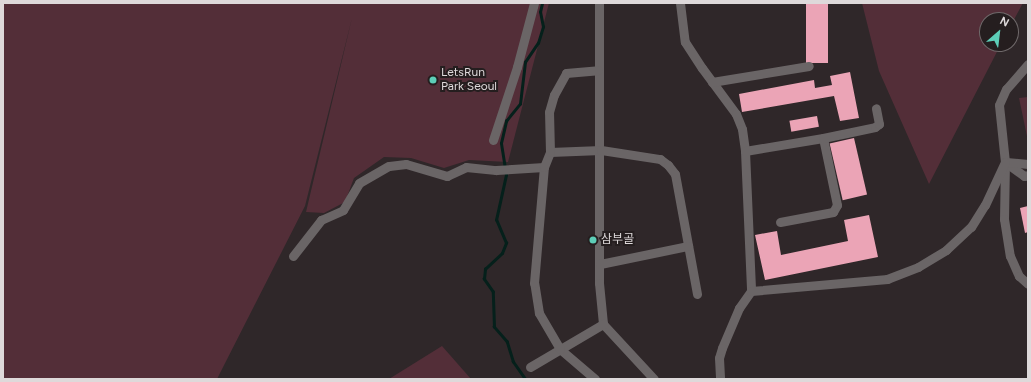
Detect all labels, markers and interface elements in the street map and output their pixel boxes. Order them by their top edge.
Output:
north arrow [979,12,1019,52]
text: N [998,14,1011,30]
place label: LetsRun Park Seoul [441,66,497,94]
marker: LetsRun Park Seoul [428,75,438,85]
place label: 삼부골 [601,233,634,247]
marker: 삼부골 [588,235,598,245]

